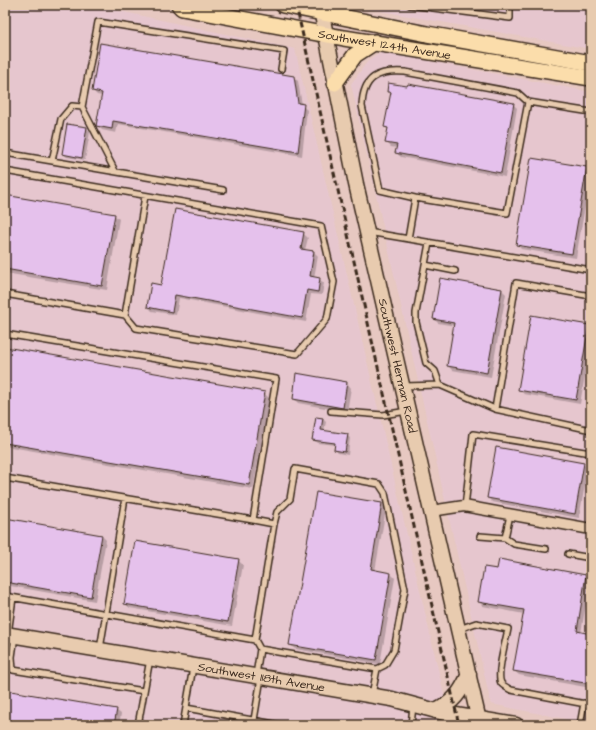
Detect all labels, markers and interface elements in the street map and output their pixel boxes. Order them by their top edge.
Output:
street label: Southwest 124th Avenue [317,25,453,64]
street label: Southwest Herman Road [374,297,421,435]
street label: Southwest 118th Avenue [196,658,327,696]

